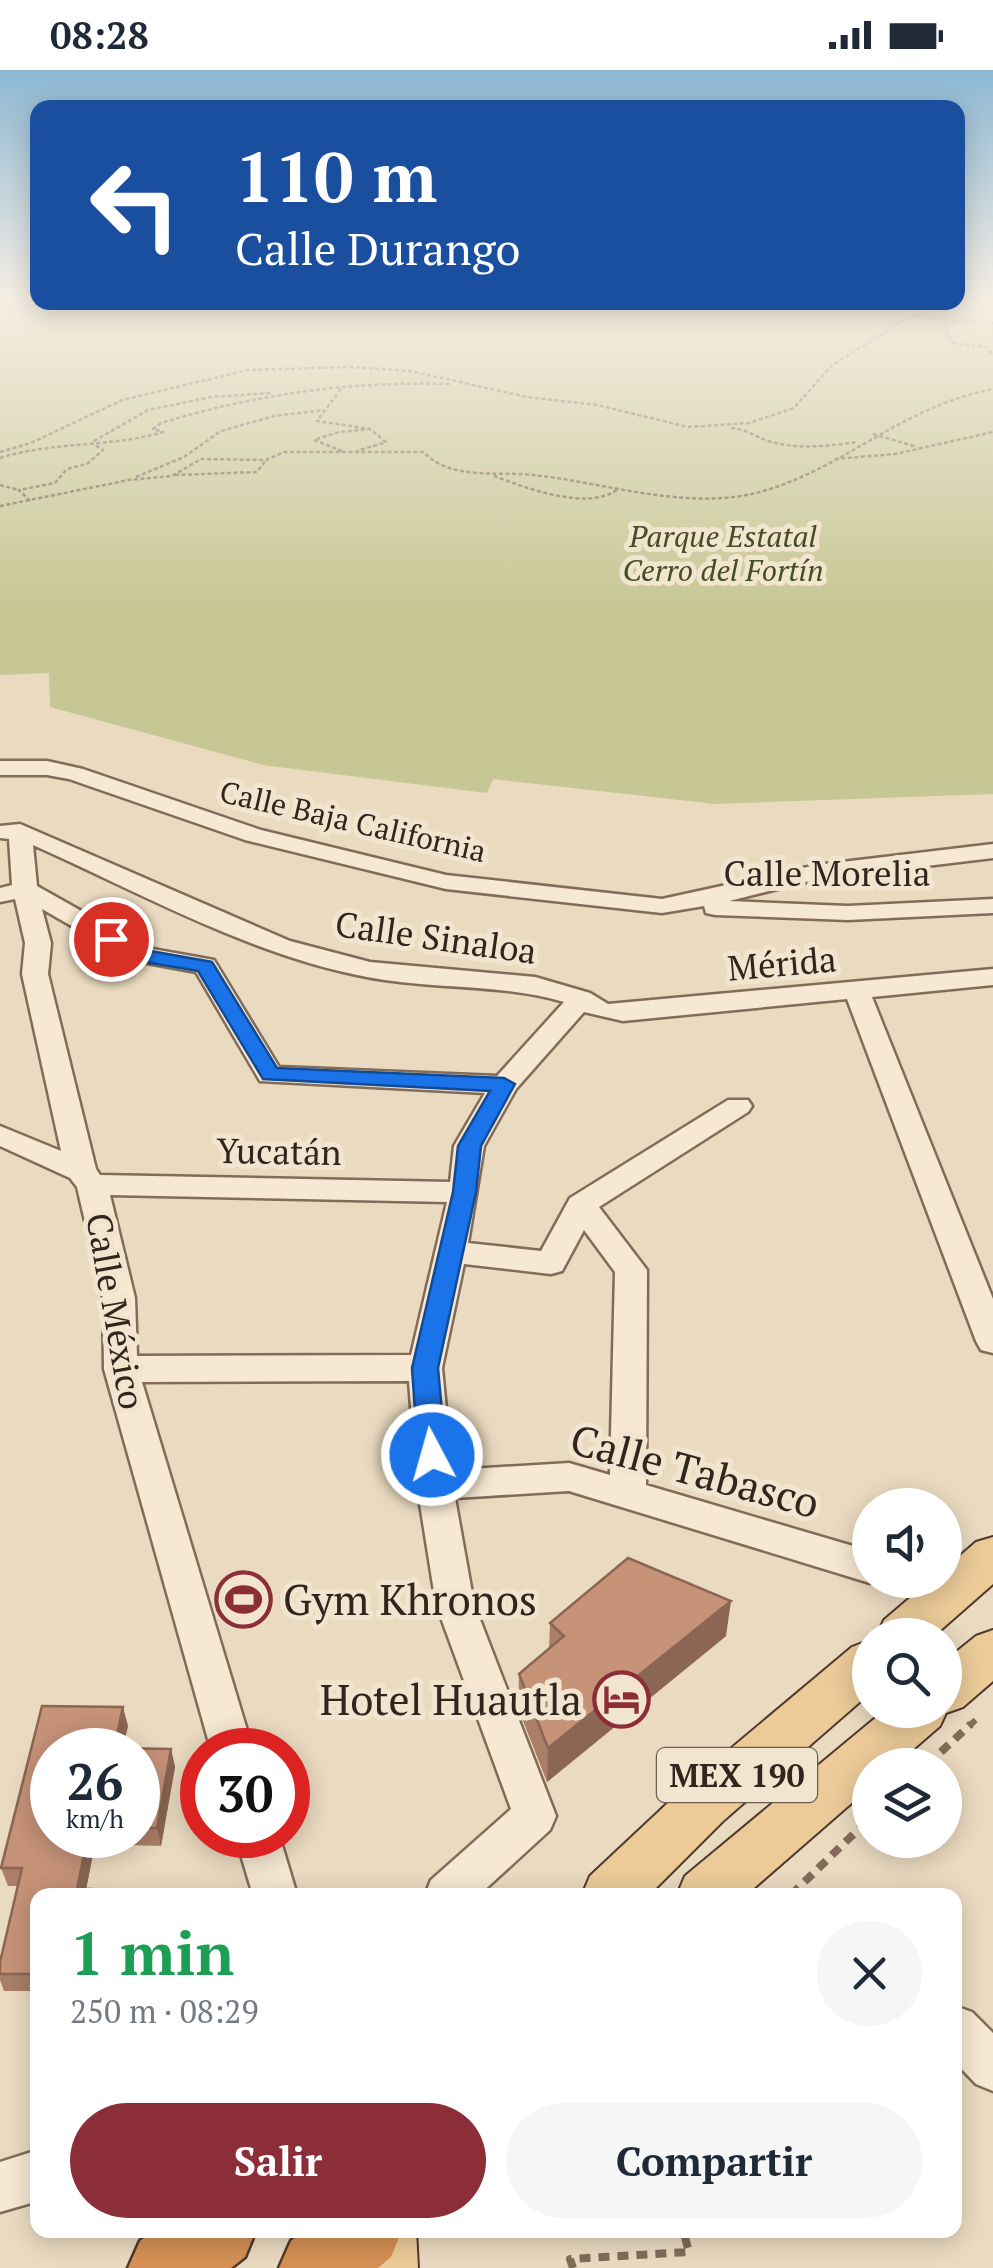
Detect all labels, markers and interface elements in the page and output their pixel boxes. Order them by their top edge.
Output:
text: 08:28 [50,10,149,60]
text: 110 m [235,129,437,222]
icon: left [70,140,200,270]
text: Calle Durango [235,218,520,278]
park label: Parque Estatal Cerro del Fortín [623,516,823,590]
street label: Calle Baja California [216,771,490,871]
street label: Calle Morelia [724,850,930,896]
pin [69,897,154,982]
street label: Calle Sinaloa [332,900,540,974]
icon: arrive [84,912,139,967]
street label: Mérida [726,935,838,991]
street label: Yucatán [216,1127,342,1175]
street label: Calle México [76,1209,156,1413]
position arrow [380,1403,484,1507]
street label: Calle Tabasco [565,1410,825,1530]
map controls [852,1488,962,1858]
button: sound [852,1488,962,1598]
sports icon: Gym Khronos [214,1569,274,1629]
place label: Gym Khronos [283,1571,537,1627]
button: search [852,1618,962,1728]
hotel icon: Hotel Huautla [591,1669,651,1729]
place label: Hotel Huautla [320,1671,582,1727]
speed limit sign: 30 [180,1728,310,1858]
text: 26 [67,1748,123,1814]
road number: MEX 190 [657,1748,817,1802]
button: layers [852,1748,962,1858]
text: km/h [66,1802,124,1835]
text: 1 min [70,1913,234,1992]
button: close [817,1921,922,2026]
text: 250 m · 08:29 [70,1990,258,2032]
button: Salir [70,2103,486,2218]
button: Compartir [506,2103,922,2218]

